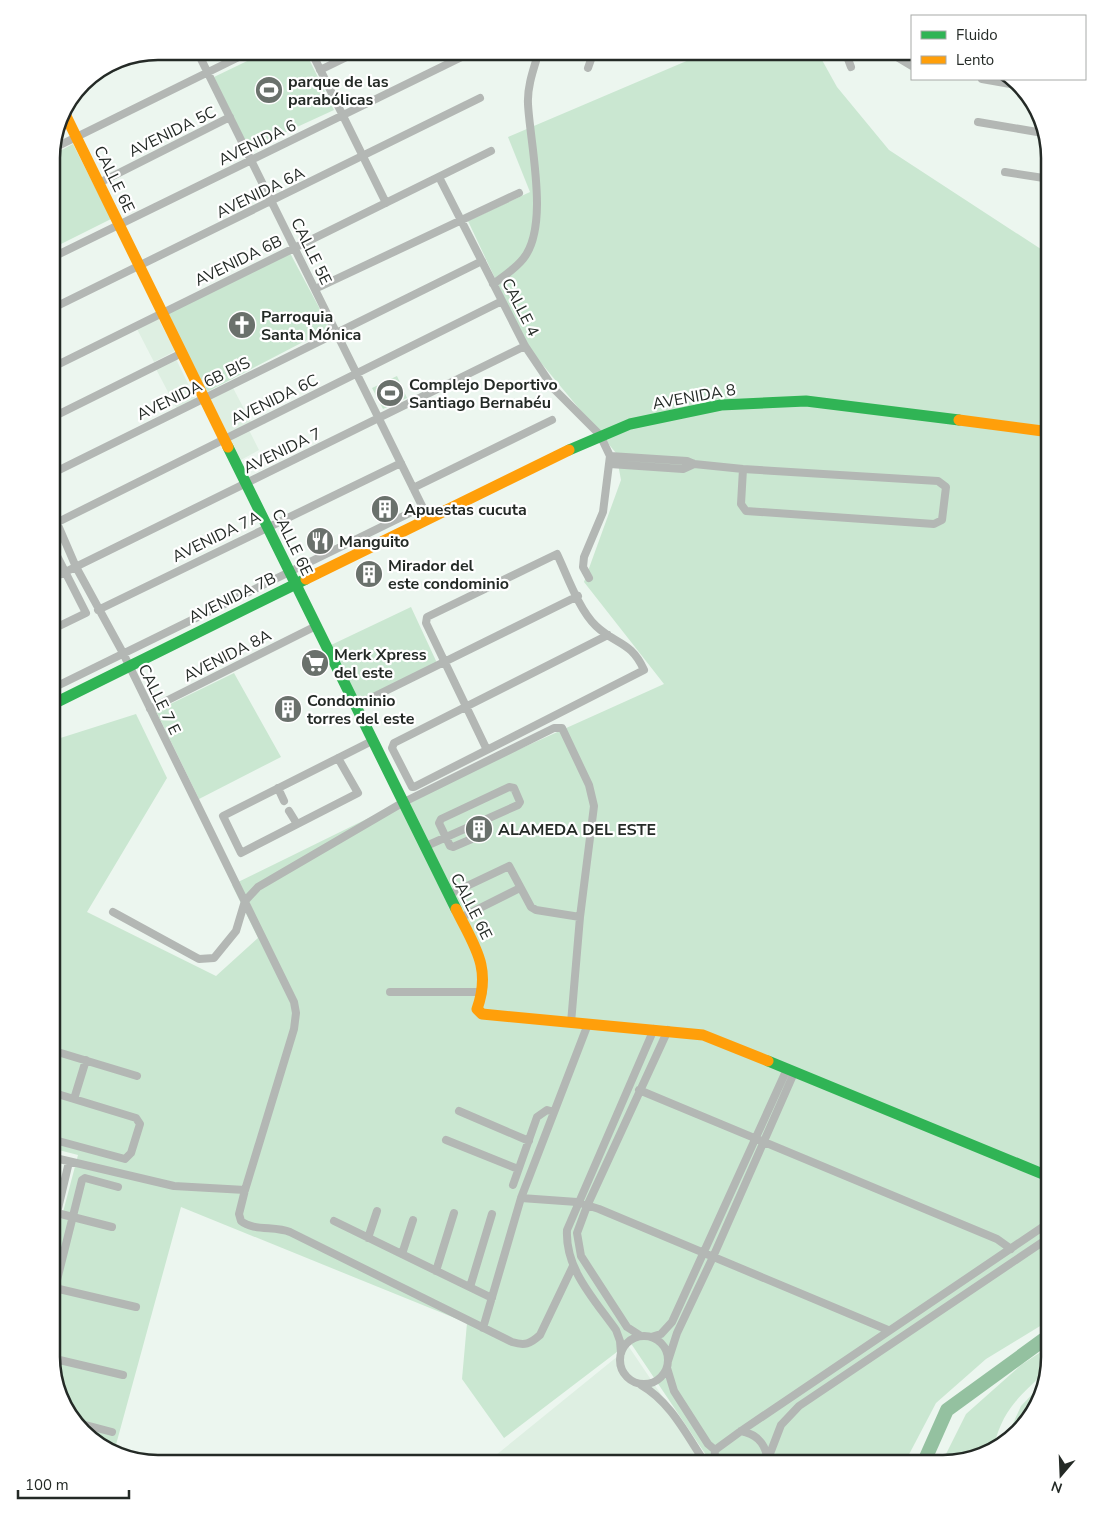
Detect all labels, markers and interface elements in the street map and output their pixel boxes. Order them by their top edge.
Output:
legend [911,15,1086,80]
text: Fluido [956,25,998,45]
text: Lento [956,50,994,70]
place label: parque de las parabólicas [288,71,389,111]
sports icon: parque de las parabólicas [254,75,284,105]
street label: AVENIDA 5C [125,101,220,163]
street label: AVENIDA 6 [215,115,300,171]
street label: CALLE 6E [88,142,140,217]
street label: AVENIDA 6A [213,162,309,224]
street label: CALLE 5E [285,214,337,289]
street label: AVENIDA 6B [191,230,286,292]
street label: CALLE 4 [496,275,544,341]
place label: Parroquia Santa Mónica [261,306,361,346]
church icon: Parroquia Santa Mónica [227,310,257,340]
street label: AVENIDA 6B BIS [133,352,254,426]
street label: AVENIDA 6C [227,369,322,431]
place label: Complejo Deportivo Santiago Bernabéu [409,374,558,414]
sports icon: Complejo Deportivo Santiago Bernabéu [375,378,405,408]
street label: AVENIDA 8 [651,379,738,415]
street label: AVENIDA 7 [240,423,325,479]
building icon: Apuestas cucuta [370,494,400,524]
place label: Apuestas cucuta [404,499,527,521]
street label: CALLE 6E [266,505,318,580]
street label: AVENIDA 7A [169,506,265,568]
restaurant icon: Manguito [305,526,335,556]
place label: Manguito [339,531,409,553]
place label: Mirador del este condominio [388,555,509,595]
building icon: Mirador del este condominio [354,559,384,589]
street label: AVENIDA 7B [185,567,280,629]
street label: AVENIDA 8A [180,624,275,687]
place label: Merk Xpress del este [334,644,427,684]
supermarket icon: Merk Xpress del este [300,648,330,678]
street label: CALLE 7 E [133,660,186,738]
place label: Condominio torres del este [307,690,415,730]
building icon: Condominio torres del este [273,694,303,724]
building icon: ALAMEDA DEL ESTE [464,814,494,844]
place label: ALAMEDA DEL ESTE [498,819,656,841]
street label: CALLE 6E [445,869,497,943]
north arrow [1036,1450,1086,1500]
scale bar [18,1468,129,1500]
text: 100 m [25,1475,69,1495]
text: N [1049,1476,1065,1498]

